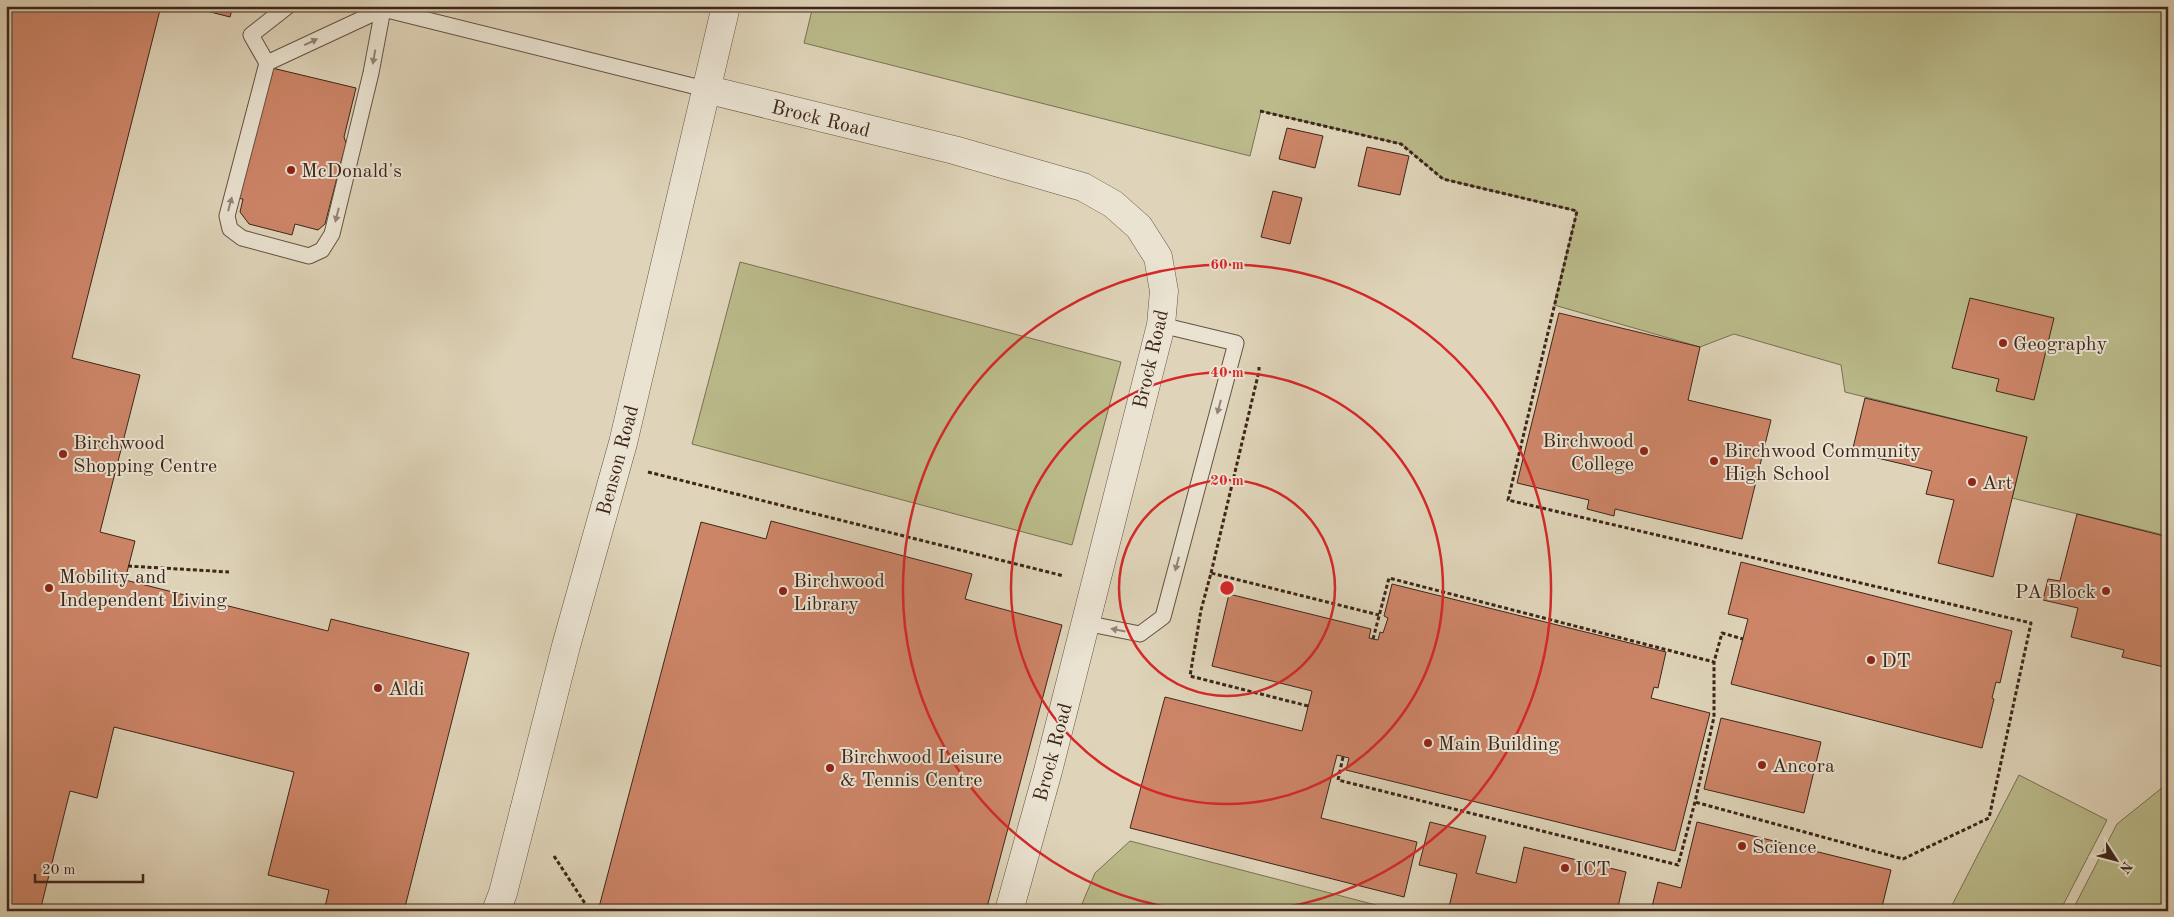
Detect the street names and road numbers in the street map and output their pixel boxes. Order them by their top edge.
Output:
street label: Brock Road [769,98,872,142]
street label: Brock Road [1131,308,1173,411]
street label: Benson Road [595,403,643,518]
street label: Brock Road [1031,701,1077,804]

